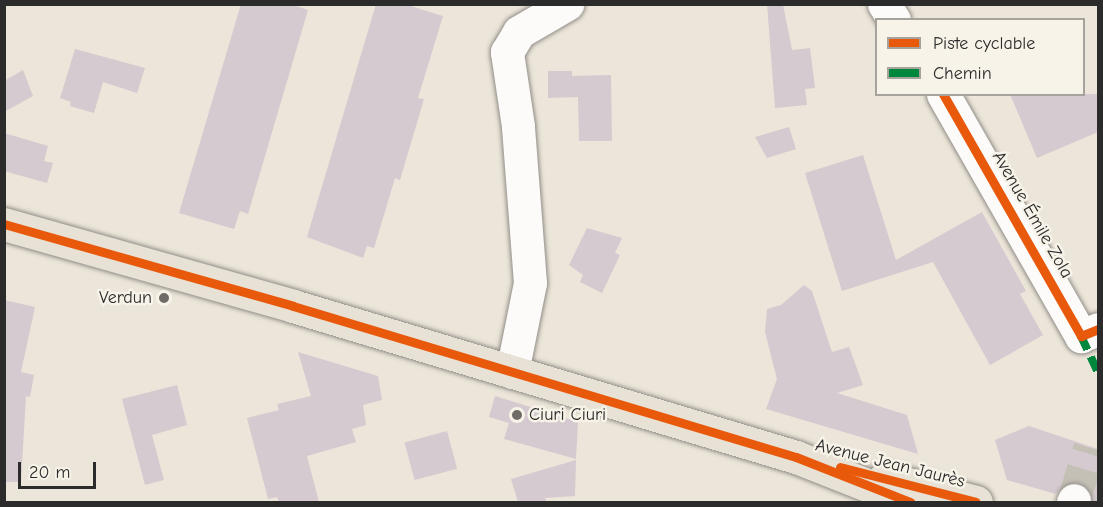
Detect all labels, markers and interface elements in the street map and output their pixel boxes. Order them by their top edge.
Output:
legend [875,18,1085,96]
text: Piste cyclable [933,33,1035,54]
text: Chemin [933,63,992,84]
street label: Avenue Émile Zola [987,148,1077,282]
place label: Verdun [99,287,152,309]
marker: Verdun [157,291,171,305]
place label: Ciuri Ciuri [529,404,606,426]
marker: Ciuri Ciuri [510,408,524,422]
street label: Avenue Jean Jaurès [813,435,967,493]
scale bar [21,450,99,488]
text: 20 m [29,462,70,483]

